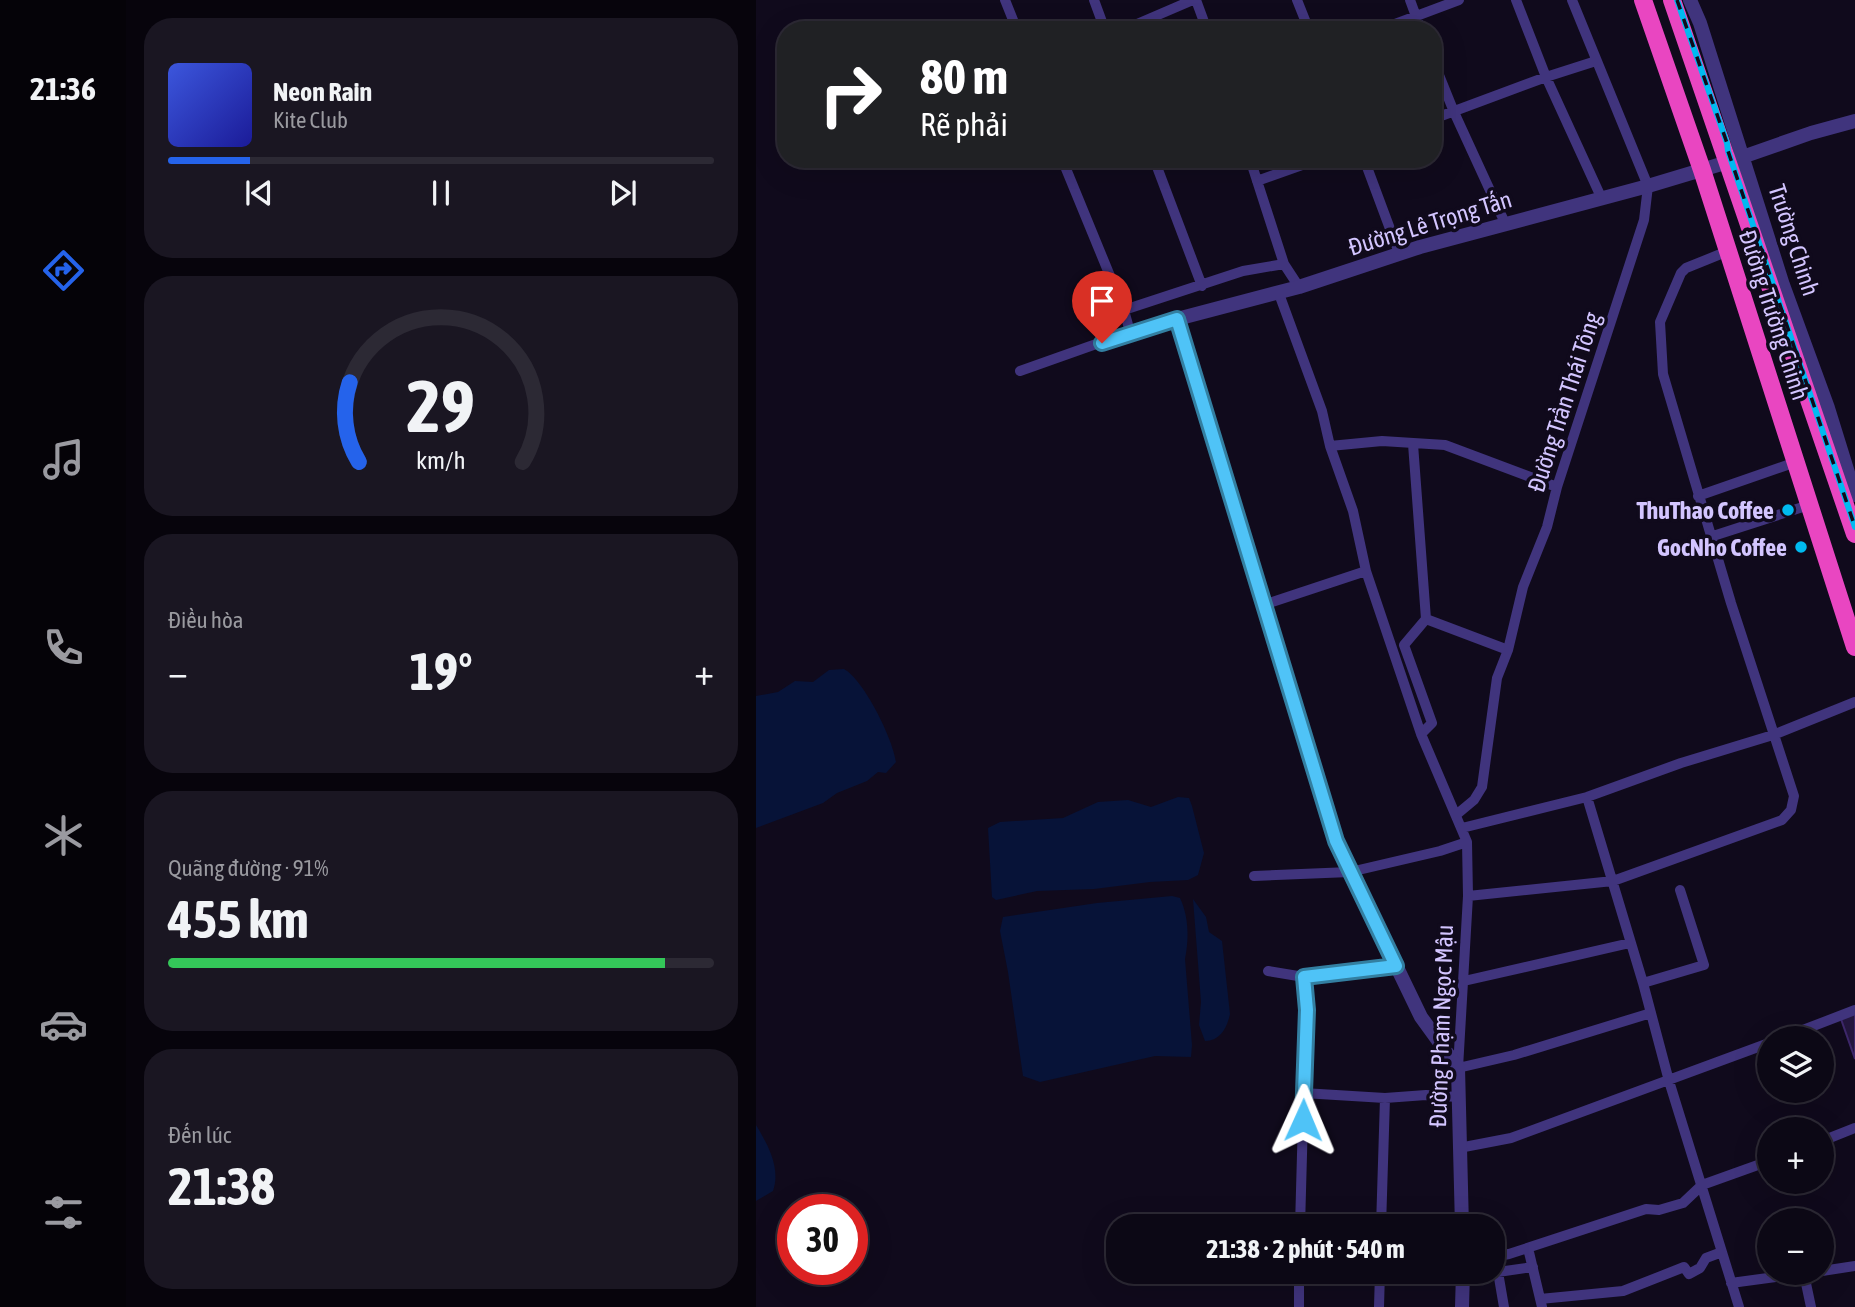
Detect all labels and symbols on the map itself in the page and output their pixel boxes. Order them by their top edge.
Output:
street label: Trường Chinh [1763,181,1825,299]
street label: Đường Lê Trọng Tấn [1345,185,1515,261]
street label: Đường Trường Chinh [1734,227,1814,403]
pin [1072,271,1132,343]
street label: Đường Trần Thái Tông [1522,308,1606,495]
place label: ThuThao Coffee [1637,497,1774,524]
marker: ThuThao Coffee [1780,502,1796,518]
place label: GocNho Coffee [1657,534,1787,561]
marker: GocNho Coffee [1793,539,1809,555]
street label: Đường Phạm Ngọc Mậu [1424,924,1458,1128]
position arrow [1266,1083,1340,1157]
speed limit sign: 30 [777,1194,868,1285]

